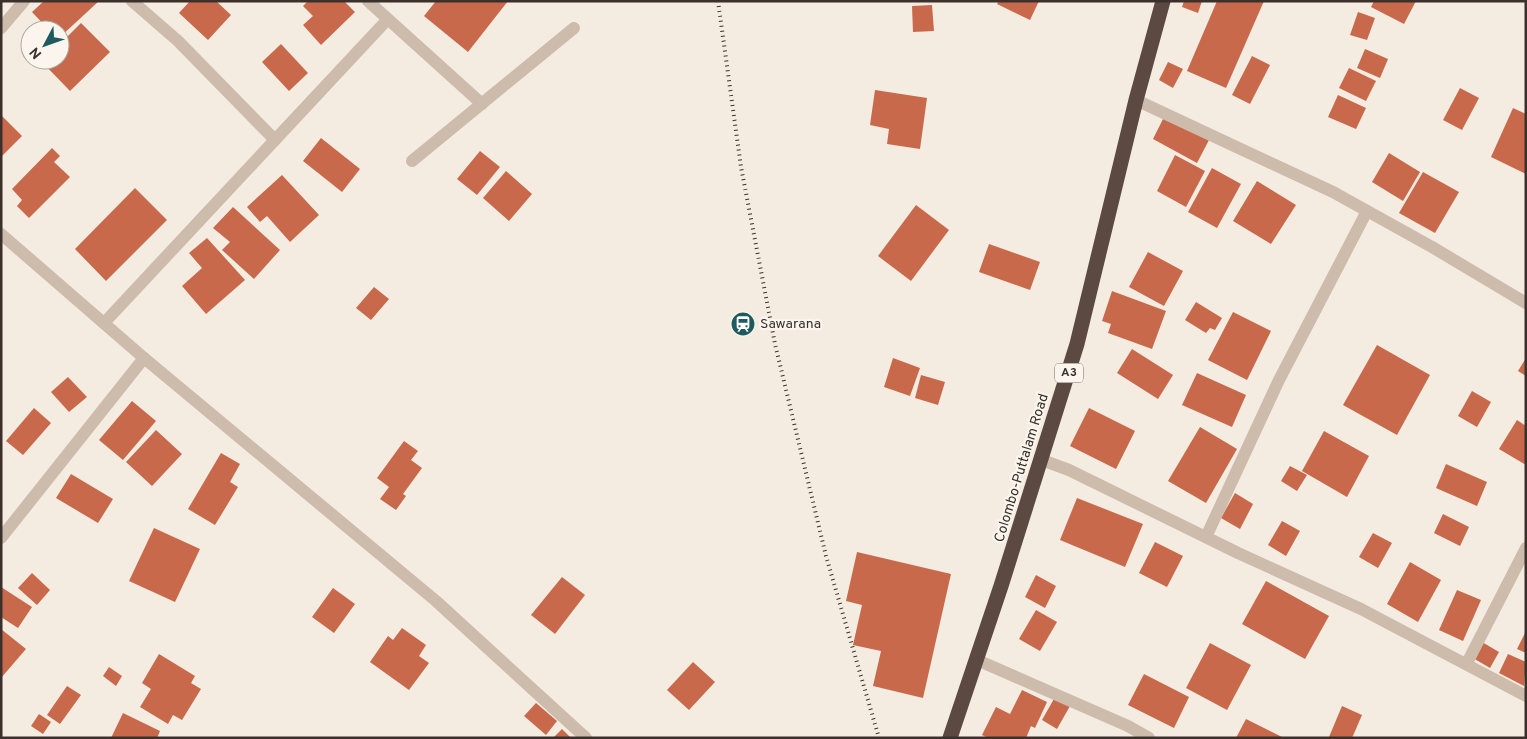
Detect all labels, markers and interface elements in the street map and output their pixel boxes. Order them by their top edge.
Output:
north arrow [20,20,70,70]
text: N [27,43,46,62]
station icon: Sawarana [730,311,756,337]
place label: Sawarana [760,316,821,333]
road number: A3 [1055,363,1083,382]
street label: Colombo-Puttalam Road [991,392,1053,544]

